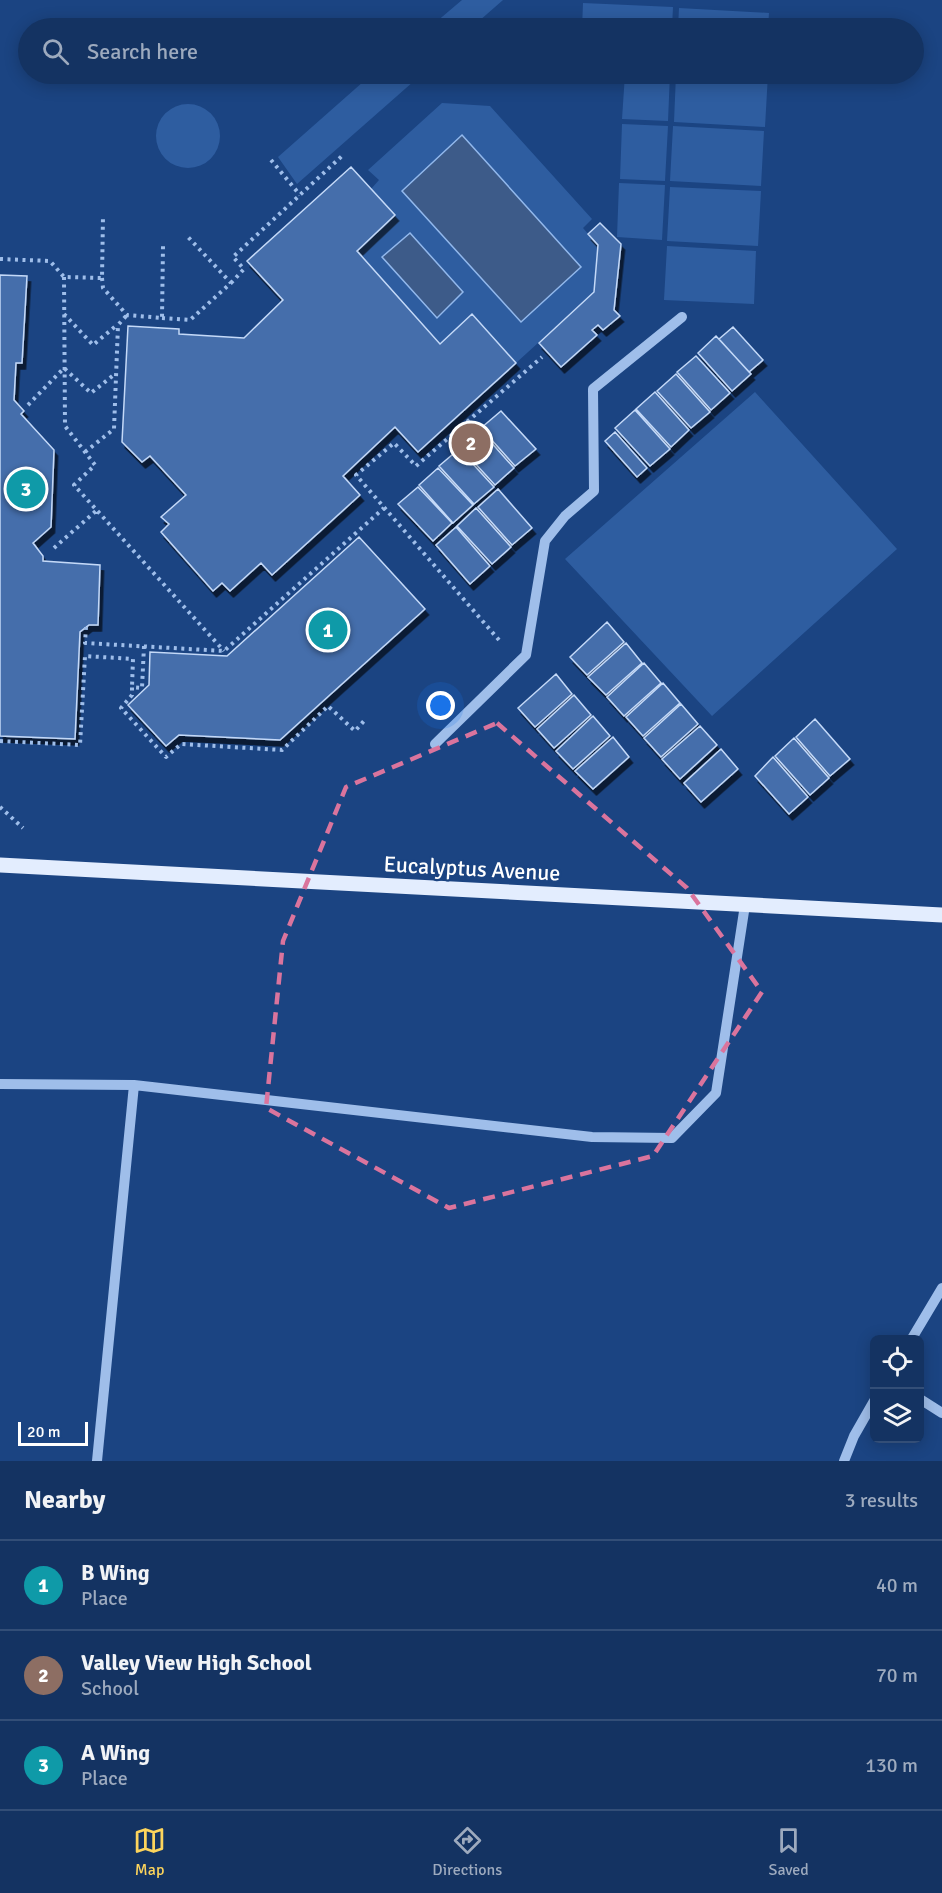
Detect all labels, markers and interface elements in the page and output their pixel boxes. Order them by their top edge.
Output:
search box [18,18,924,84]
icon: search [39,35,72,68]
text: Search here [87,38,198,65]
pin: 2 [452,420,490,466]
pin: 3 [6,466,46,512]
pin: 1 [308,608,348,652]
your location [426,691,455,720]
street label: Eucalyptus Avenue [383,850,561,887]
map controls [870,1335,924,1443]
button: locate [870,1335,924,1389]
button: layers [870,1389,924,1443]
scale bar [18,1419,88,1446]
text: 20 m [27,1422,61,1442]
text: Nearby [24,1484,105,1516]
text: 3 results [845,1488,918,1513]
text: B Wing [81,1559,150,1586]
text: 1 [38,1573,49,1598]
text: 40 m [876,1573,918,1598]
text: Place [81,1586,128,1611]
text: Valley View High School [81,1649,312,1676]
text: 2 [38,1663,49,1688]
text: 70 m [876,1663,918,1688]
text: School [81,1676,139,1701]
text: A Wing [81,1739,150,1766]
text: 3 [38,1753,49,1778]
text: 130 m [865,1753,918,1778]
text: Place [81,1766,128,1791]
tab: Map [133,1824,166,1880]
tab: Directions [432,1824,502,1880]
tab: Saved [769,1824,809,1880]

